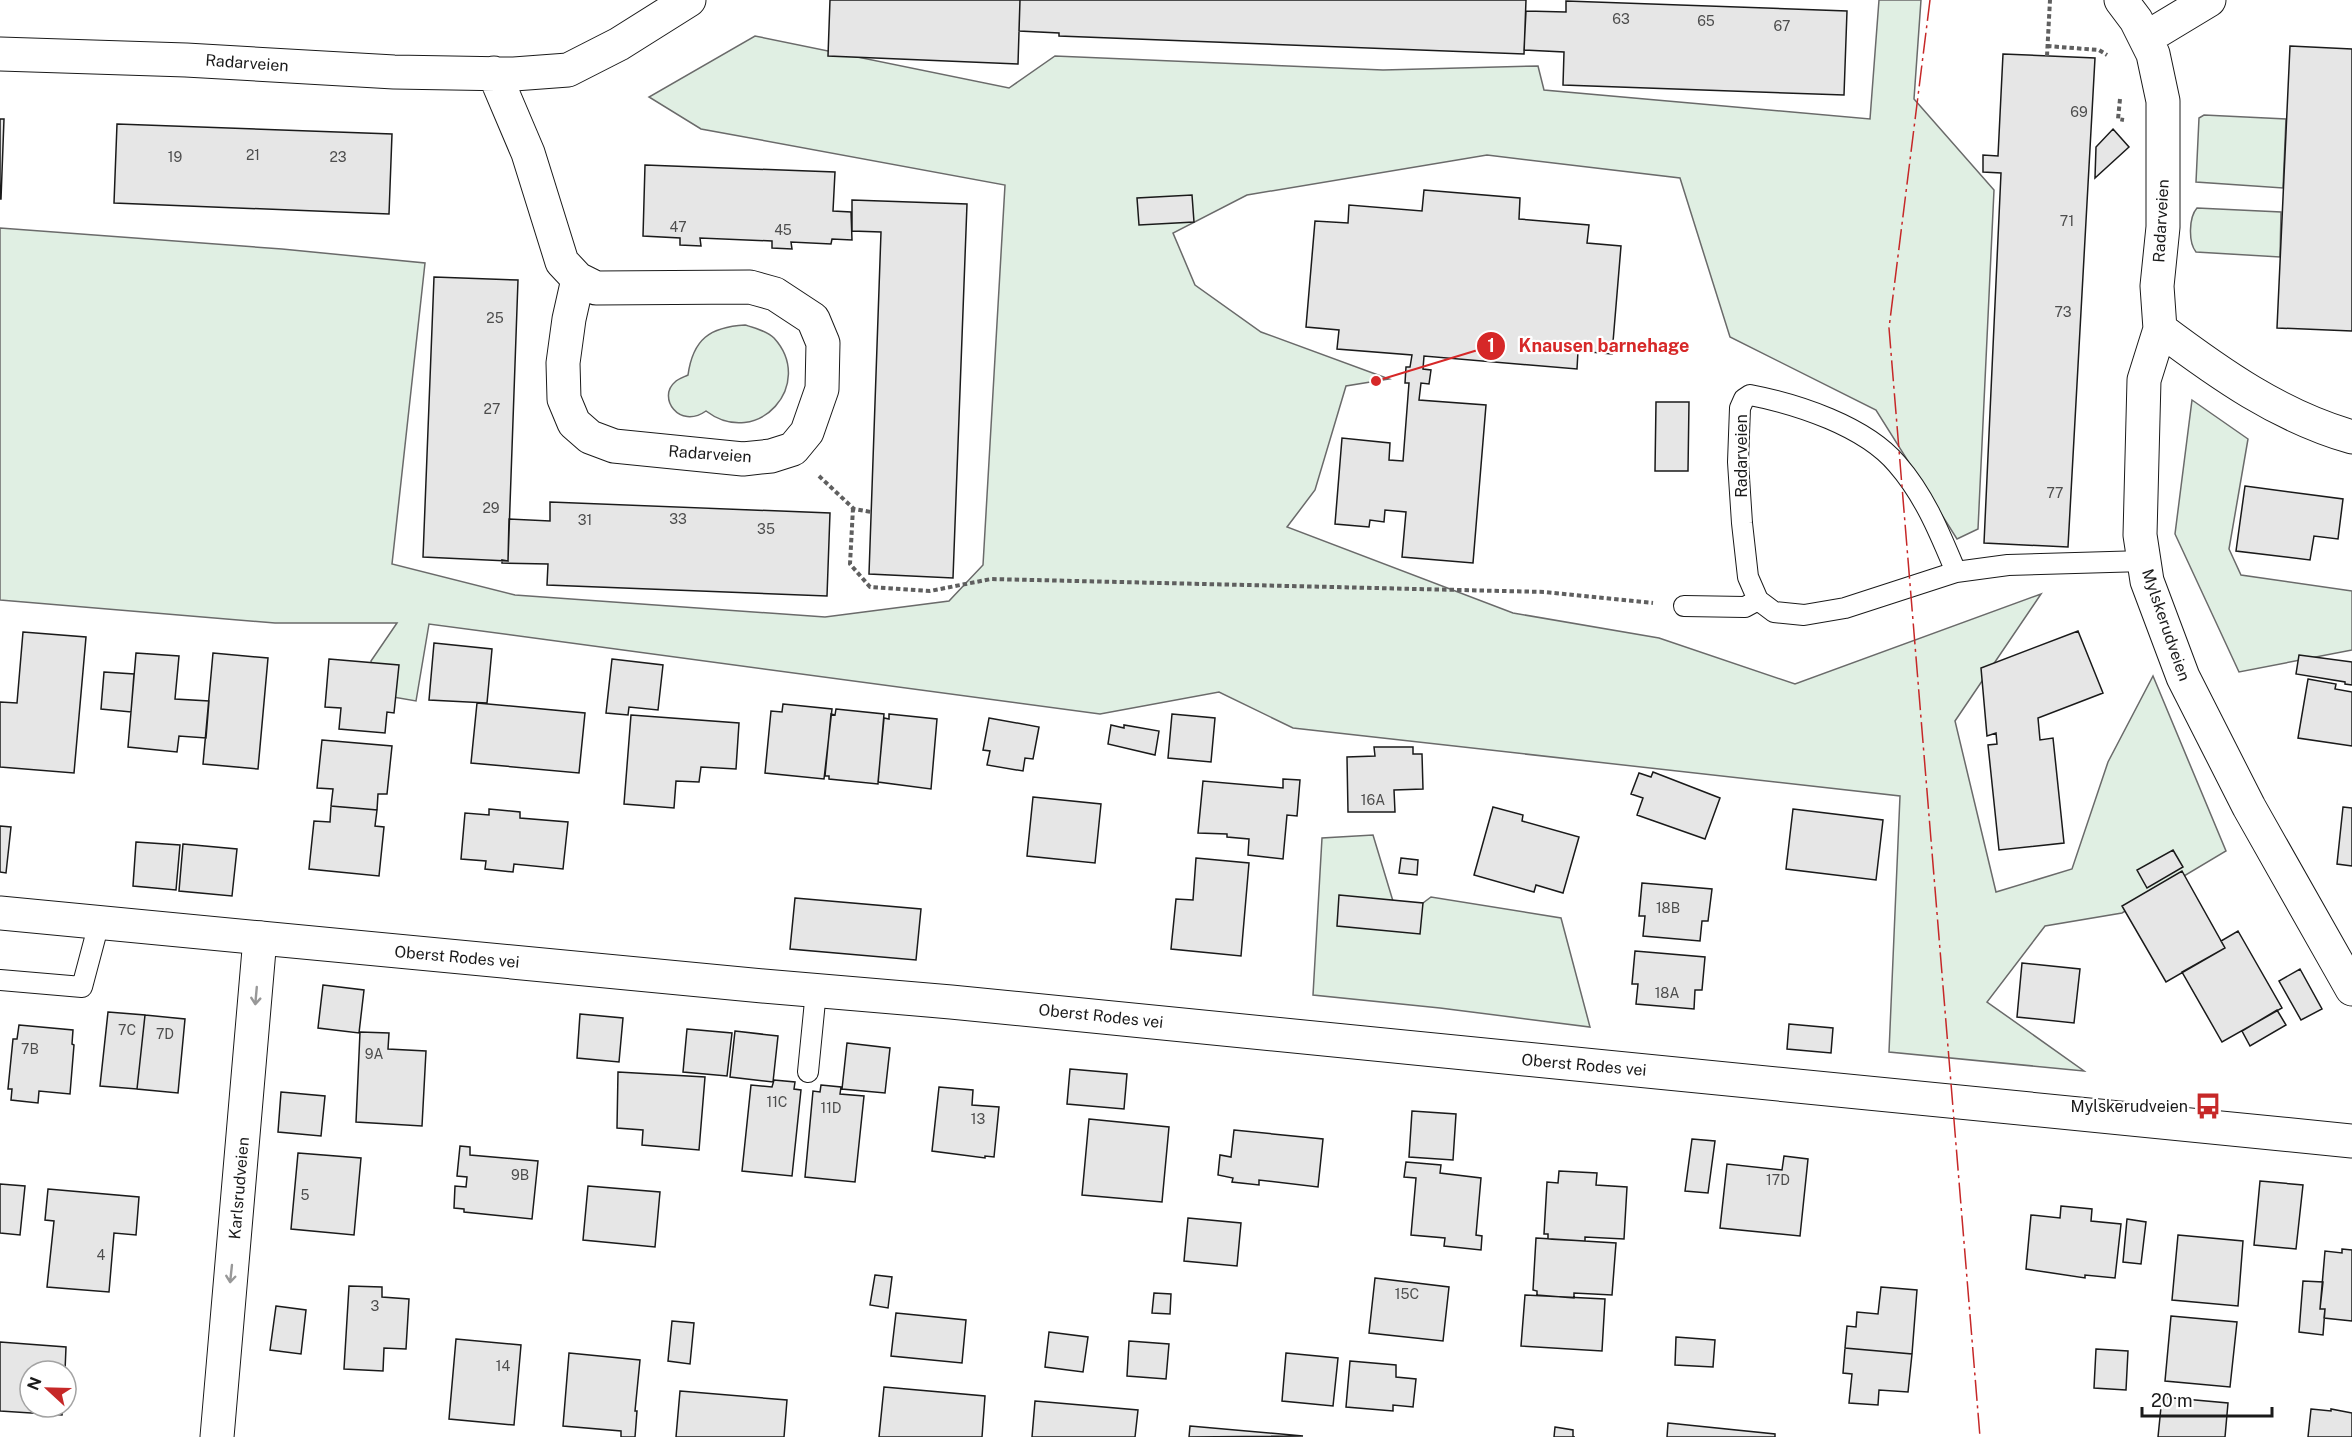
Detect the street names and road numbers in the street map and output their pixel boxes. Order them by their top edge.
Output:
street label: Radarveien [205,51,289,75]
street label: Radarveien [2149,179,2173,263]
street label: Radarveien [1732,414,1751,498]
street label: Radarveien [668,442,752,466]
street label: Mylskerudveien [2138,566,2194,684]
street label: Oberst Rodes vei [394,942,520,972]
street label: Oberst Rodes vei [1038,1000,1164,1032]
street label: Oberst Rodes vei [1521,1050,1647,1080]
street label: Karlsrudveien [225,1136,253,1240]

